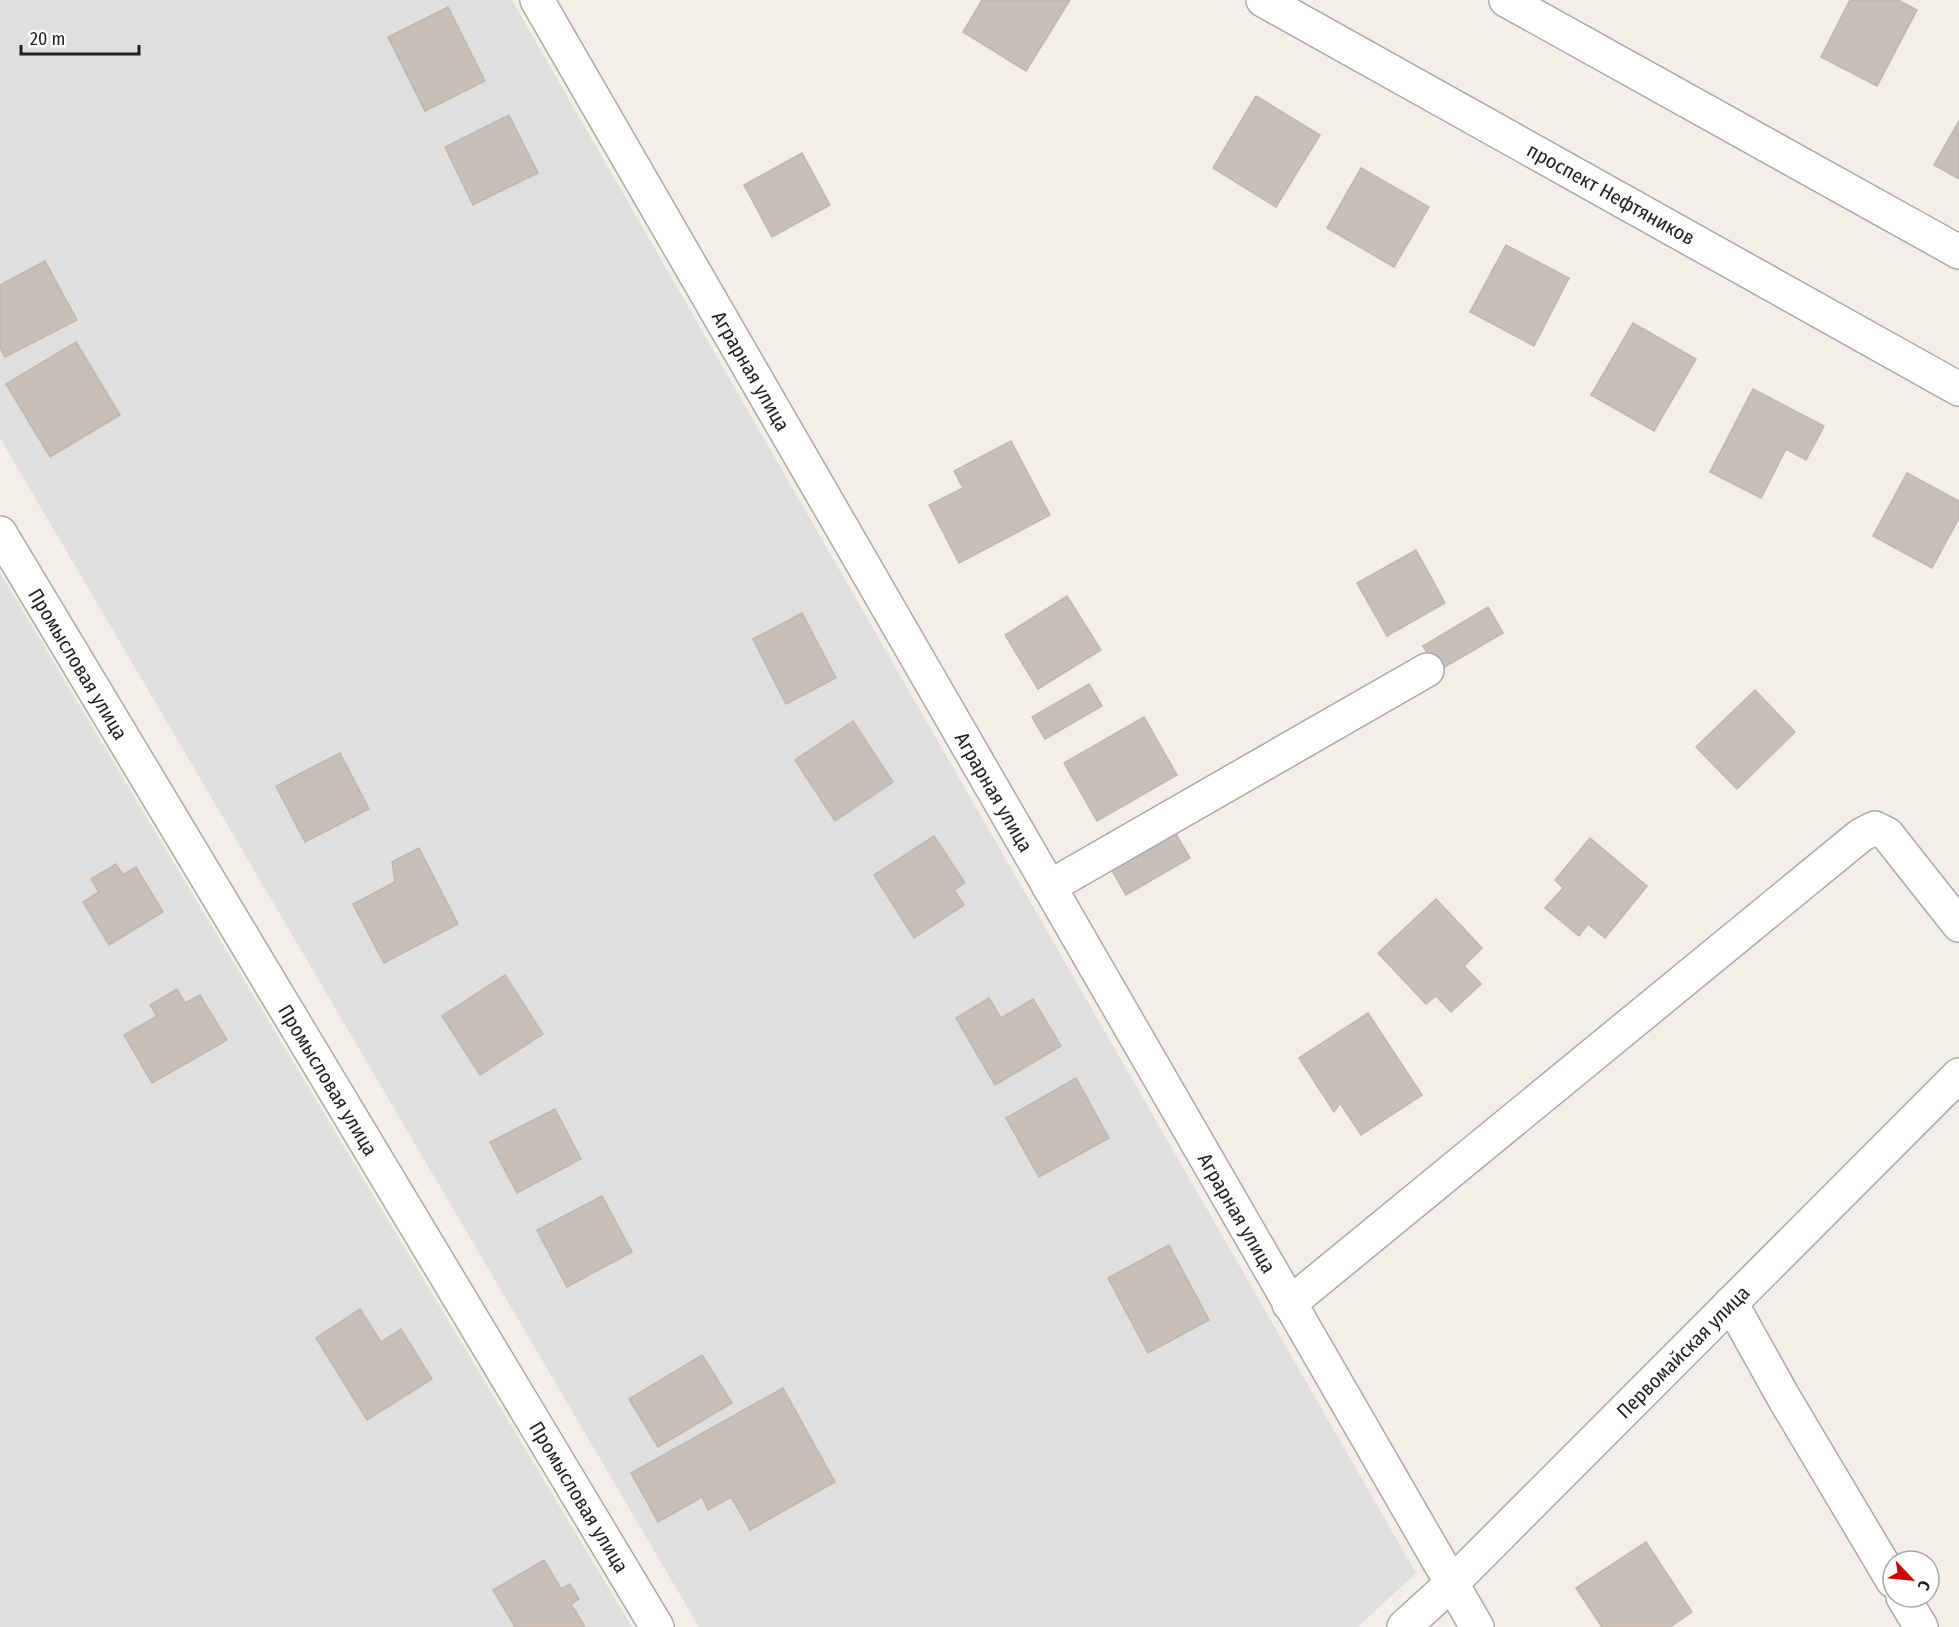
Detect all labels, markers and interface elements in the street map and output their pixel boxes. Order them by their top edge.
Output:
scale bar [21,18,140,56]
text: 20 m [30,28,65,50]
street label: проспект Нефтяников [1523,138,1699,250]
street label: Аграрная улица [707,307,795,435]
street label: Промысловая улица [23,584,133,744]
street label: Аграрная улица [950,728,1038,856]
street label: Промысловая улица [273,1000,383,1160]
street label: Аграрная улица [1193,1149,1281,1277]
street label: Первомайская улица [1612,1281,1754,1423]
street label: Промысловая улица [524,1417,634,1577]
north arrow [1881,1549,1941,1609]
text: С [1913,1577,1934,1594]

